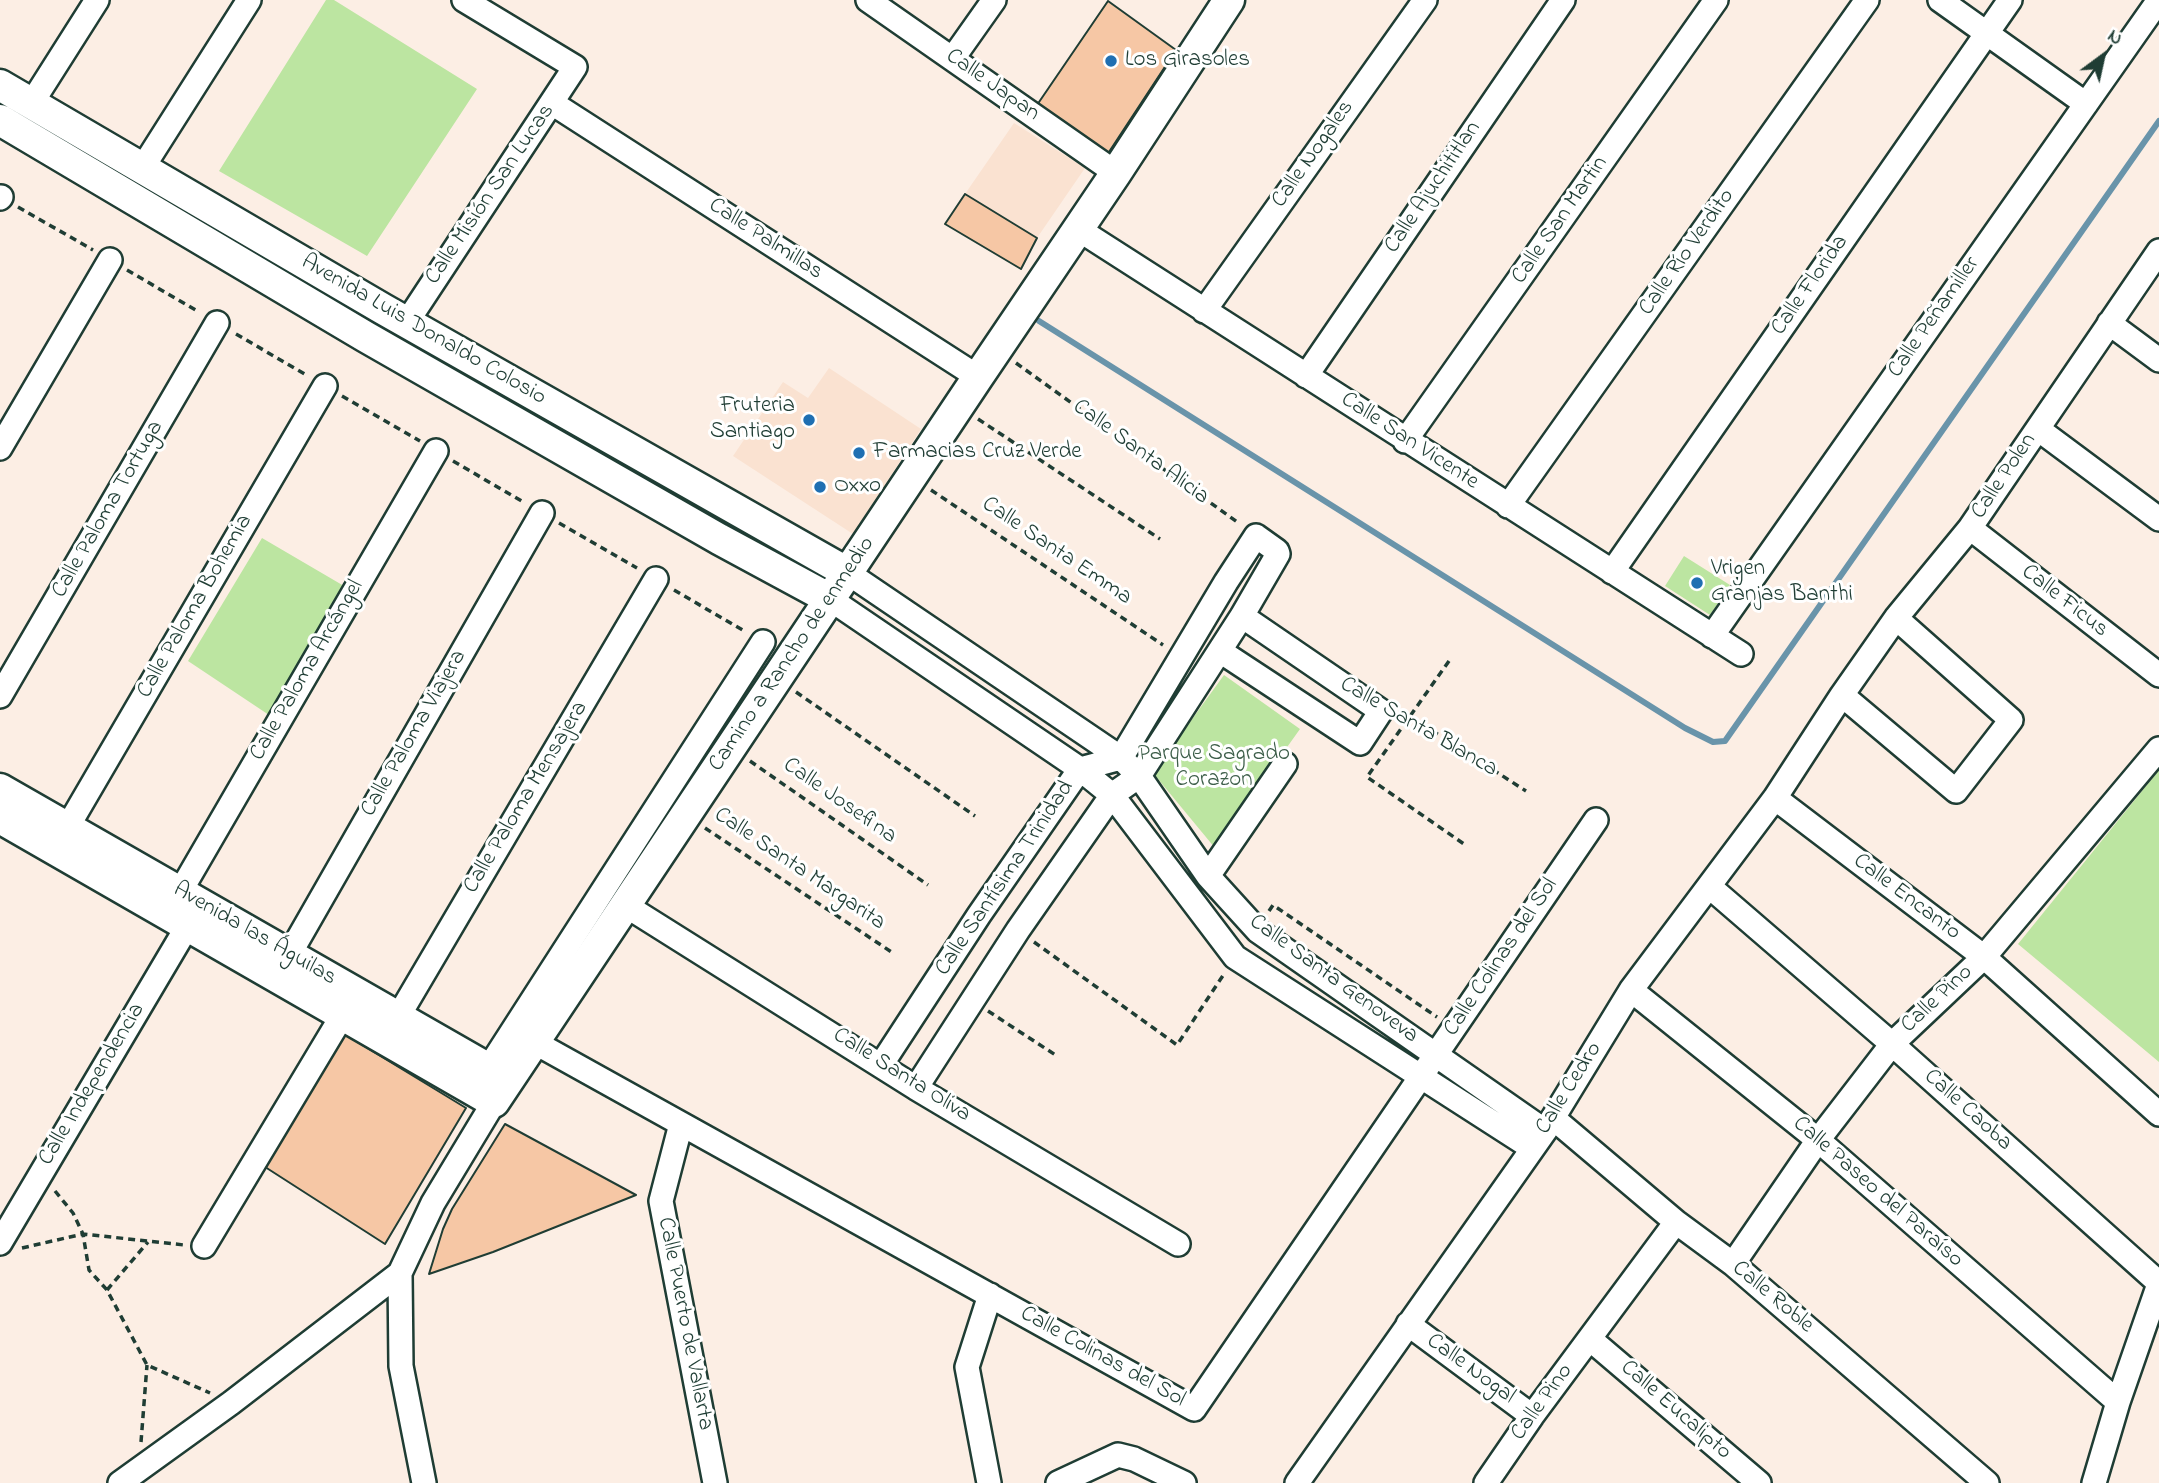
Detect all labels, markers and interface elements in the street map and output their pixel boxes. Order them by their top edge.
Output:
north arrow [2068,21,2138,91]
text: N [2102,23,2127,53]
street label: Calle Japan [940,44,1044,128]
place label: Los Girasoles [1125,47,1250,75]
marker: Los Girasoles [1103,53,1119,69]
street label: Calle Nogales [1267,96,1361,214]
street label: Calle Misión San Lucas [420,99,562,291]
street label: Calle Ajuchititlan [1380,117,1488,259]
street label: Calle San Martin [1507,152,1615,290]
street label: Calle Río Verdito [1634,184,1742,322]
street label: Calle Palmillas [703,193,827,287]
street label: Calle Florida [1766,231,1856,341]
street label: Avenida Luis Donaldo Colosio [296,249,550,413]
street label: Calle Peñamiller [1883,252,1987,384]
street label: Calle San Vicente [1335,387,1483,497]
place label: Fruteria Santiago [710,393,795,447]
street label: Calle Santa Alicia [1066,394,1214,512]
marker: Fruteria Santiago [801,412,817,428]
street label: Calle Paloma Tortuga [47,417,171,603]
street label: Calle Polen [1966,429,2044,525]
place label: Farmacias Cruz Verde [873,439,1082,467]
marker: Farmacias Cruz Verde [851,445,867,461]
place label: Oxxo [834,473,881,501]
marker: Oxxo [812,479,828,495]
street label: Calle Santa Emma [976,492,1136,612]
street label: Calle Paloma Bohemia [132,510,260,704]
street label: Camino a Rancho de enmedio [704,532,882,778]
place label: Vrigen Granjas Banthi [1711,556,1853,610]
street label: Calle Ficus [2015,559,2113,645]
marker: Vrigen Granjas Banthi [1689,575,1705,591]
street label: Calle Paloma Arcángel [245,576,371,766]
street label: Calle Paloma Viajera [356,646,474,822]
street label: Calle Santa Blanca [1334,672,1502,784]
street label: Calle Paloma Mensajera [459,697,595,899]
park label: Parque Sagrado Corazon [1138,741,1290,795]
street label: Calle Josefina [777,753,901,851]
street label: Calle Santísima Trinidad [930,776,1082,982]
street label: Calle Santa Margarita [708,802,890,938]
street label: Calle Encanto [1847,849,1965,947]
street label: Calle Colinas del Sol [1439,874,1565,1042]
street label: Avenida las Águilas [167,877,341,993]
street label: Calle Santa Genoveva [1243,909,1423,1051]
street label: Calle Pino [1896,960,1980,1040]
street label: Calle Independencia [34,999,152,1171]
street label: Calle Santa Oliva [827,1023,975,1129]
street label: Calle Cedro [1531,1038,1609,1140]
street label: Calle Caoba [1917,1064,2017,1158]
street label: Calle Paseo del Paraíso [1786,1111,1968,1275]
street label: Calle Puerto de Vallarta [650,1215,718,1433]
street label: Calle Roble [1725,1256,1819,1340]
street label: Calle Colinas del Sol [1015,1301,1189,1415]
street label: Calle Nogal [1420,1329,1520,1411]
street label: Calle Eucalipto [1614,1355,1736,1467]
street label: Calle Pino [1506,1359,1580,1447]

